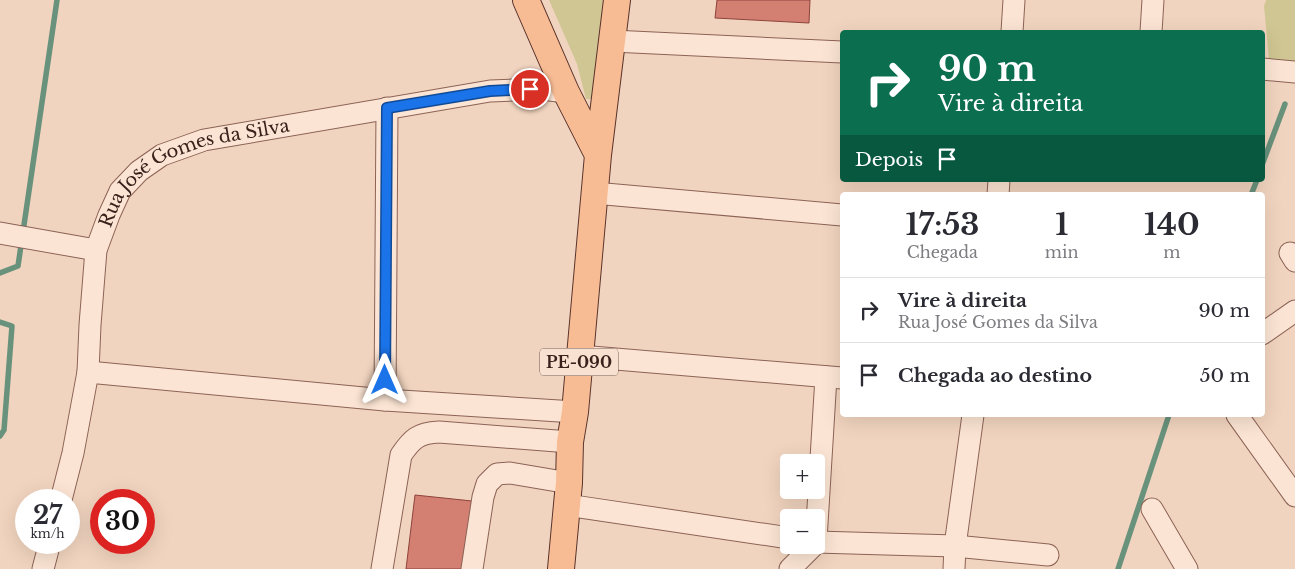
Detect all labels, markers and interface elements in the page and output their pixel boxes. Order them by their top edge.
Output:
text: 90 m [938,47,1036,90]
icon: right [855,50,920,115]
pin [509,68,551,110]
icon: arrive [516,75,544,103]
text: Vire à direita [938,90,1083,117]
street label: Rua José Gomes da Silva [94,115,291,230]
icon: arrive [933,145,961,173]
text: Depois [855,148,923,171]
text: 17:53 [905,206,979,243]
text: 1 [1055,206,1068,243]
text: 140 [1144,206,1200,243]
text: Chegada [907,242,978,262]
text: min [1045,242,1079,262]
text: m [1163,242,1180,262]
text: Vire à direita [898,289,1027,312]
icon: right [855,296,883,324]
text: 90 m [1198,299,1250,322]
text: Rua José Gomes da Silva [898,312,1098,332]
road number: PE-090 [540,348,618,376]
position arrow [358,353,410,405]
icon: arrive [855,361,883,389]
text: Chegada ao destino [898,364,1092,387]
text: 50 m [1200,364,1250,387]
map controls [780,454,825,554]
button: + [780,454,825,499]
speed limit sign: 30 [90,489,155,554]
text: 27 [33,500,62,531]
button: − [780,509,825,554]
text: km/h [30,526,65,541]

